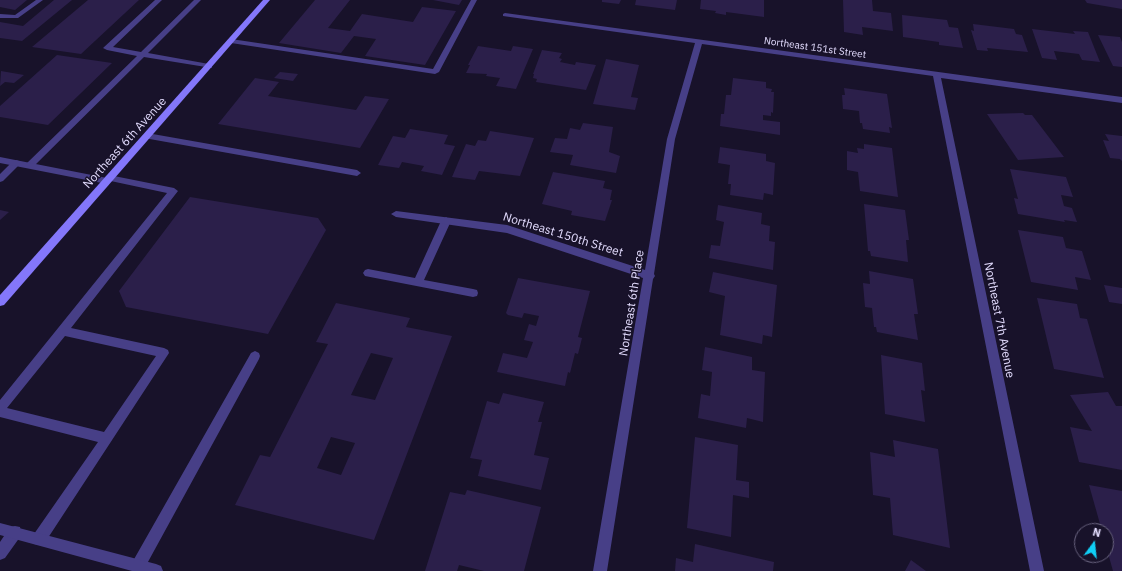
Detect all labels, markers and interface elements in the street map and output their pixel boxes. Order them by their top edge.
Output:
street label: Northeast 151st Street [763,35,867,61]
street label: Northeast 6th Avenue [80,94,170,192]
street label: Northeast 150th Street [501,210,625,260]
street label: Northeast 6th Place [617,249,647,357]
street label: Northeast 7th Avenue [981,261,1017,379]
north arrow [1074,523,1114,563]
text: N [1091,525,1103,540]

